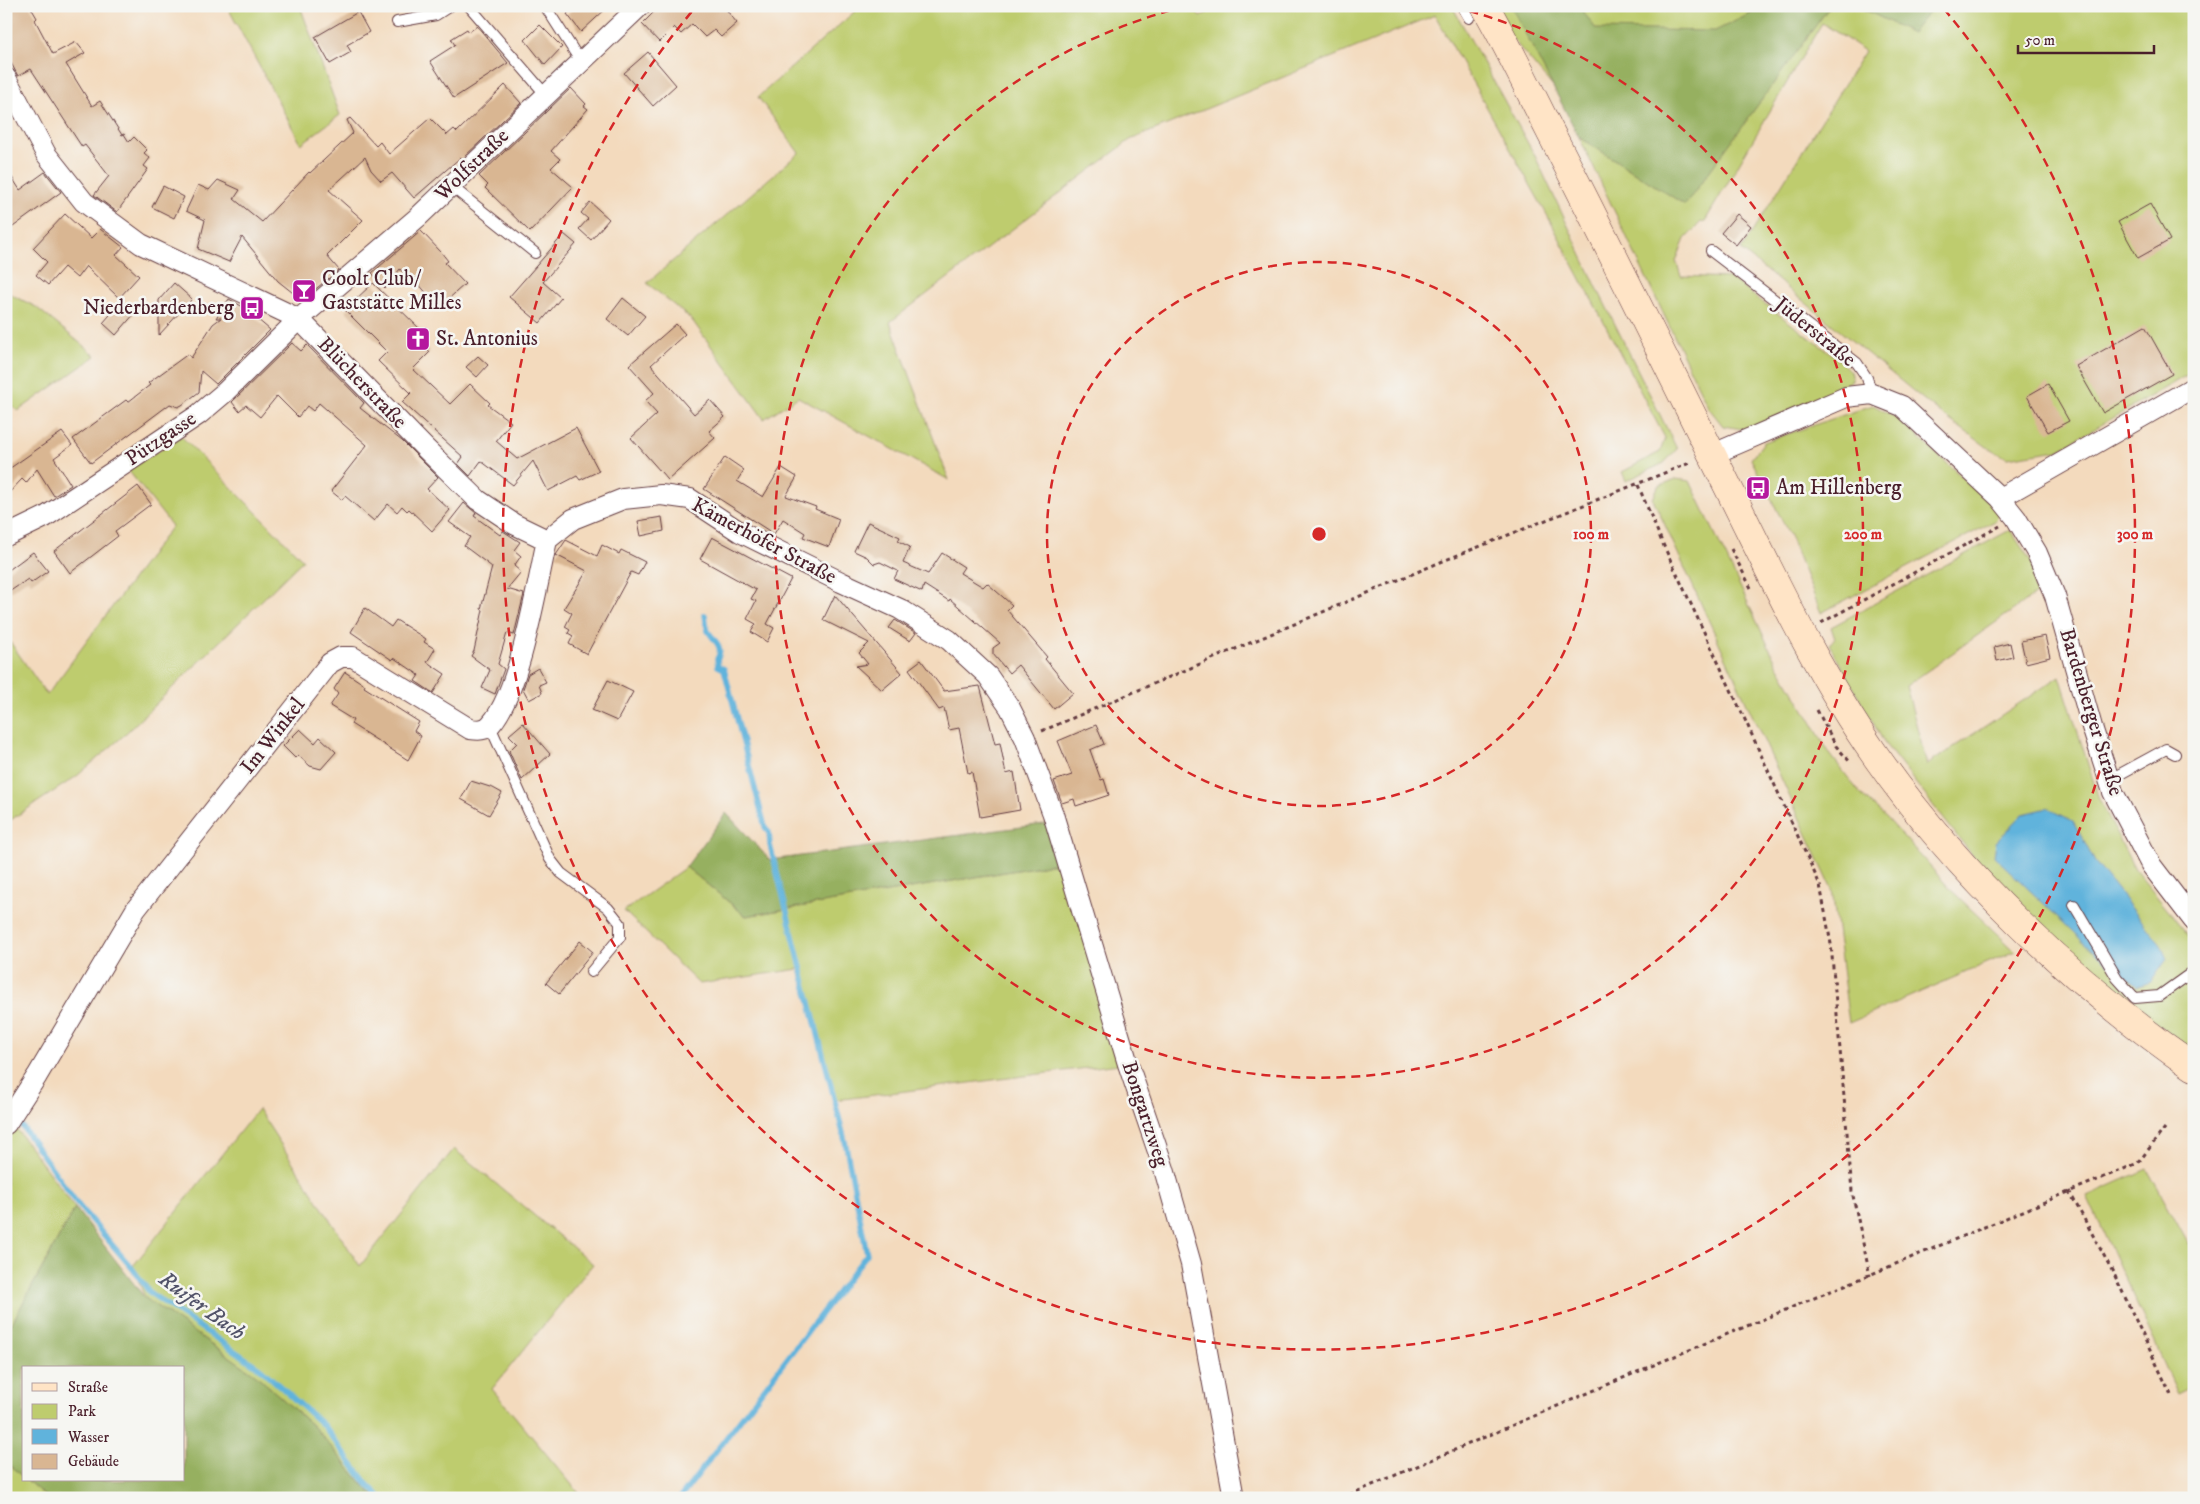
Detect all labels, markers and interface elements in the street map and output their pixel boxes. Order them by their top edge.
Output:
scale bar [2018,22,2154,54]
text: 50 m [2025,31,2055,50]
street label: Wolfstraße [429,123,515,207]
place label: Coolt Club/ Gaststätte Milles [322,266,462,316]
bar icon: Coolt Club/ Gaststätte Milles [291,278,317,304]
street label: Jüderstraße [1768,290,1861,373]
place label: Niederbardenberg [83,295,235,321]
bus stop icon: Niederbardenberg [239,295,265,321]
church icon: St. Antonius [405,326,431,352]
place label: St. Antonius [436,326,538,352]
street label: Blücherstraße [312,332,413,435]
street label: Pützgasse [121,406,202,472]
bus stop icon: Am Hillenberg [1745,475,1771,501]
place label: Am Hillenberg [1776,475,1902,501]
street label: Kämerhöfer Straße [687,492,841,590]
centre of rings [1310,525,1328,543]
text: 100 m [1573,525,1610,544]
text: 200 m [1844,525,1883,544]
text: 300 m [2117,525,2154,544]
street label: Bardenberger Straße [2053,625,2129,799]
street label: Im Winkel [235,692,311,779]
street label: Bongartzweg [1116,1058,1175,1171]
water label: Ruifer Bach [153,1265,251,1346]
legend [22,1366,185,1482]
text: Straße [68,1378,108,1397]
text: Park [68,1402,97,1421]
text: Wasser [67,1428,109,1447]
text: Gebäude [68,1452,119,1471]

